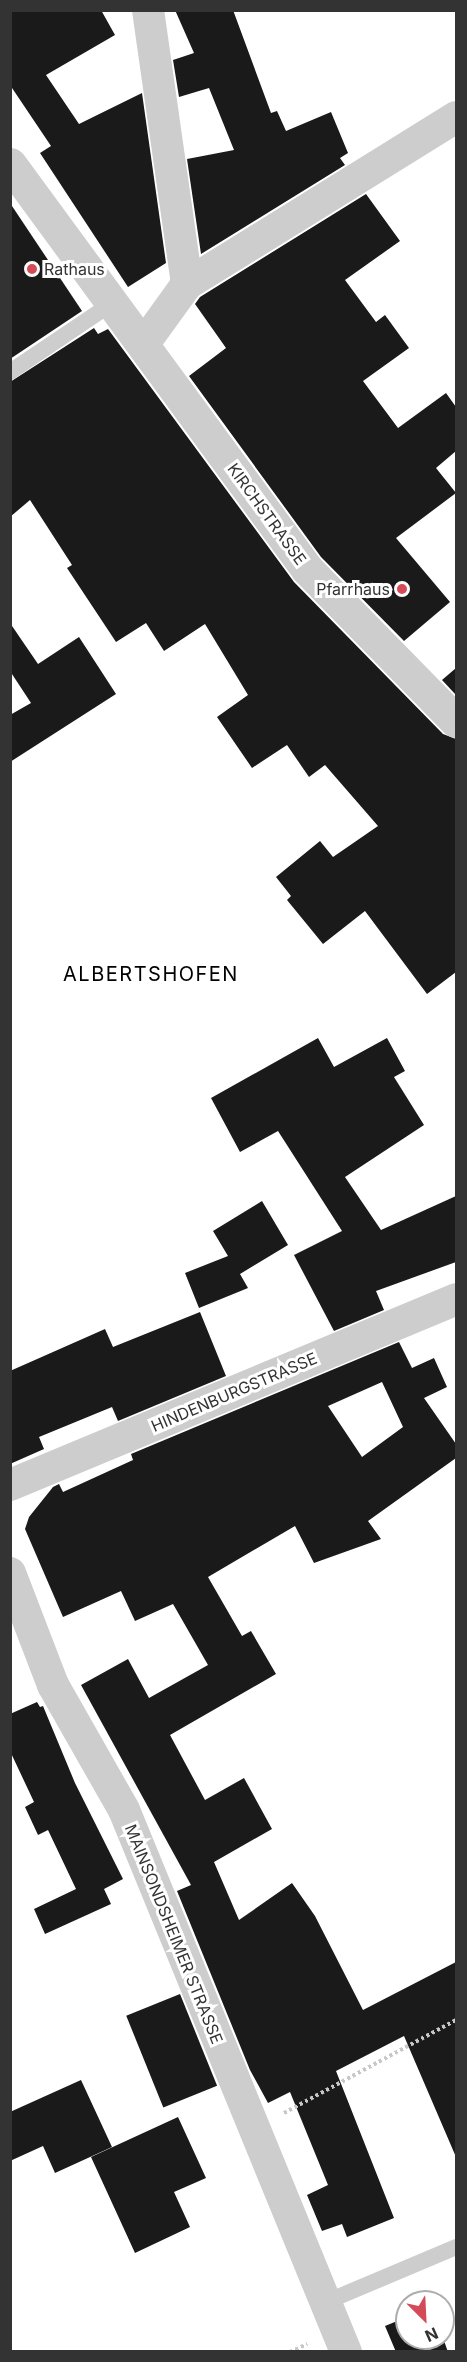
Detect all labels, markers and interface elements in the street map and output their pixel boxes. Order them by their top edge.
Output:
place label: Rathaus [44,259,105,279]
marker: Rathaus [25,262,39,276]
street label: KIRCHSTRASSE [224,459,310,569]
place label: Pfarrhaus [316,579,390,599]
marker: Pfarrhaus [395,582,409,596]
district label: ALBERTSHOFEN [63,962,239,986]
street label: HINDENBURGSTRASSE [148,1348,320,1436]
street label: MAINSONDSHEIMER STRASSE [121,1821,227,2047]
north arrow [395,2290,455,2350]
text: N [422,2323,441,2346]

